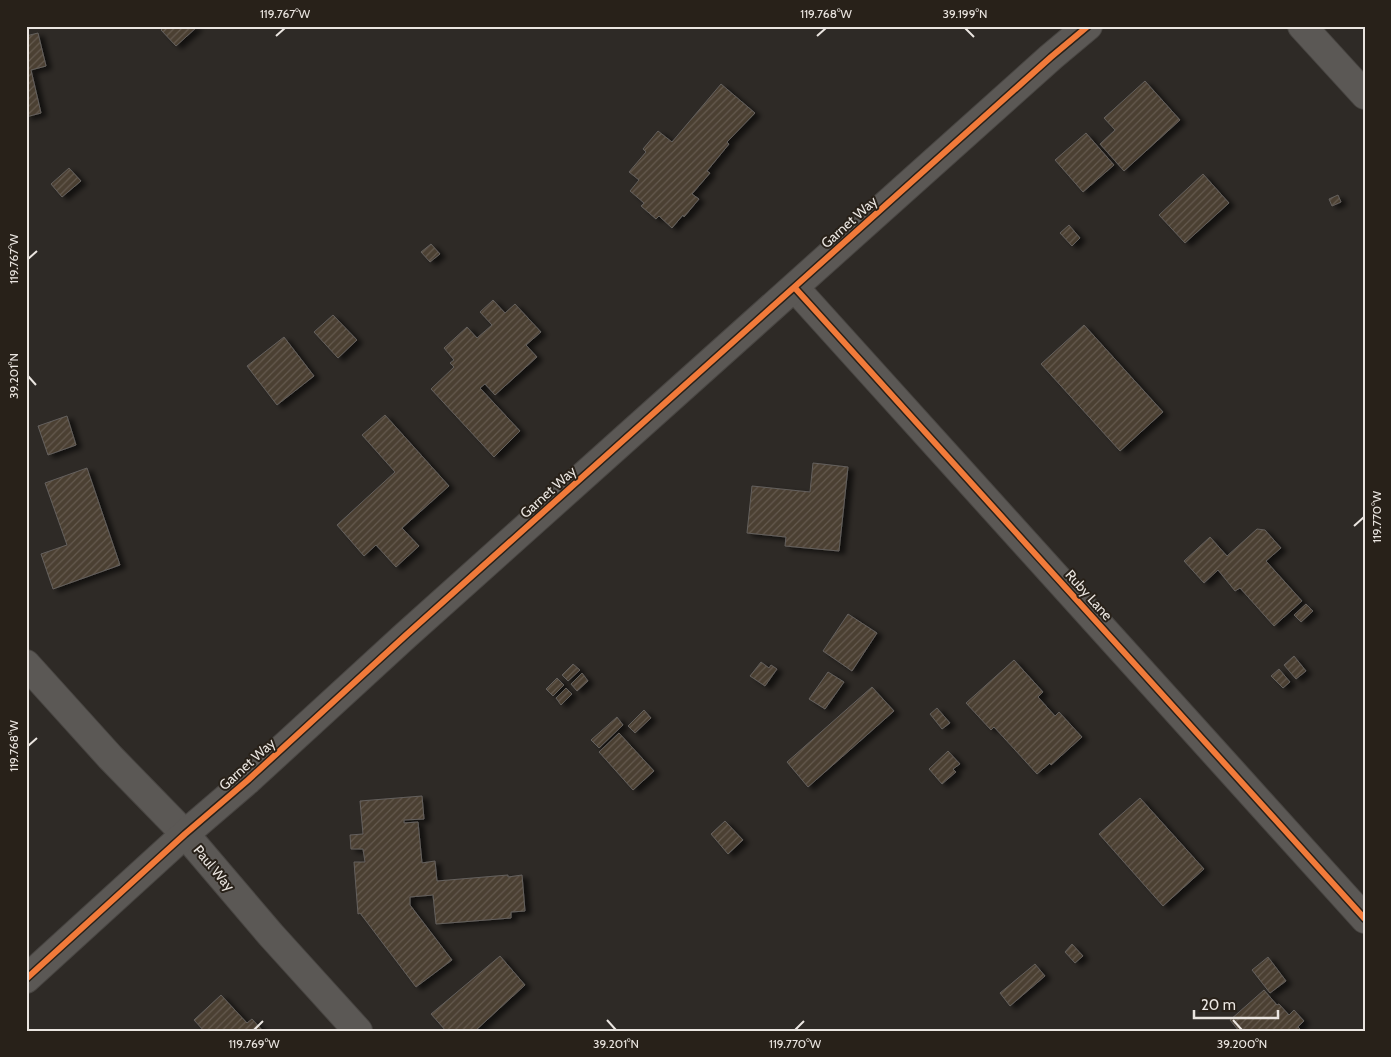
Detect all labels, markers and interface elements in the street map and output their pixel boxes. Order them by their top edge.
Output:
text: 119.767°W [260,6,311,21]
text: 119.768°W [800,6,852,21]
text: 39.199°N [943,6,987,21]
street label: Garnet Way [817,192,881,252]
text: 119.767°W [6,233,21,284]
text: 39.201°N [6,353,21,399]
street label: Garnet Way [516,462,580,522]
text: 119.770°W [1369,490,1384,543]
street label: Ruby Lane [1062,566,1116,624]
text: 119.768°W [6,720,21,772]
street label: Garnet Way [215,734,279,794]
street label: Paul Way [190,841,238,895]
scale bar [1194,987,1277,1019]
text: 20 m [1201,996,1236,1014]
text: 119.769°W [228,1036,280,1051]
text: 39.201°N [593,1036,639,1051]
text: 119.770°W [769,1036,822,1051]
text: 39.200°N [1217,1036,1267,1051]

